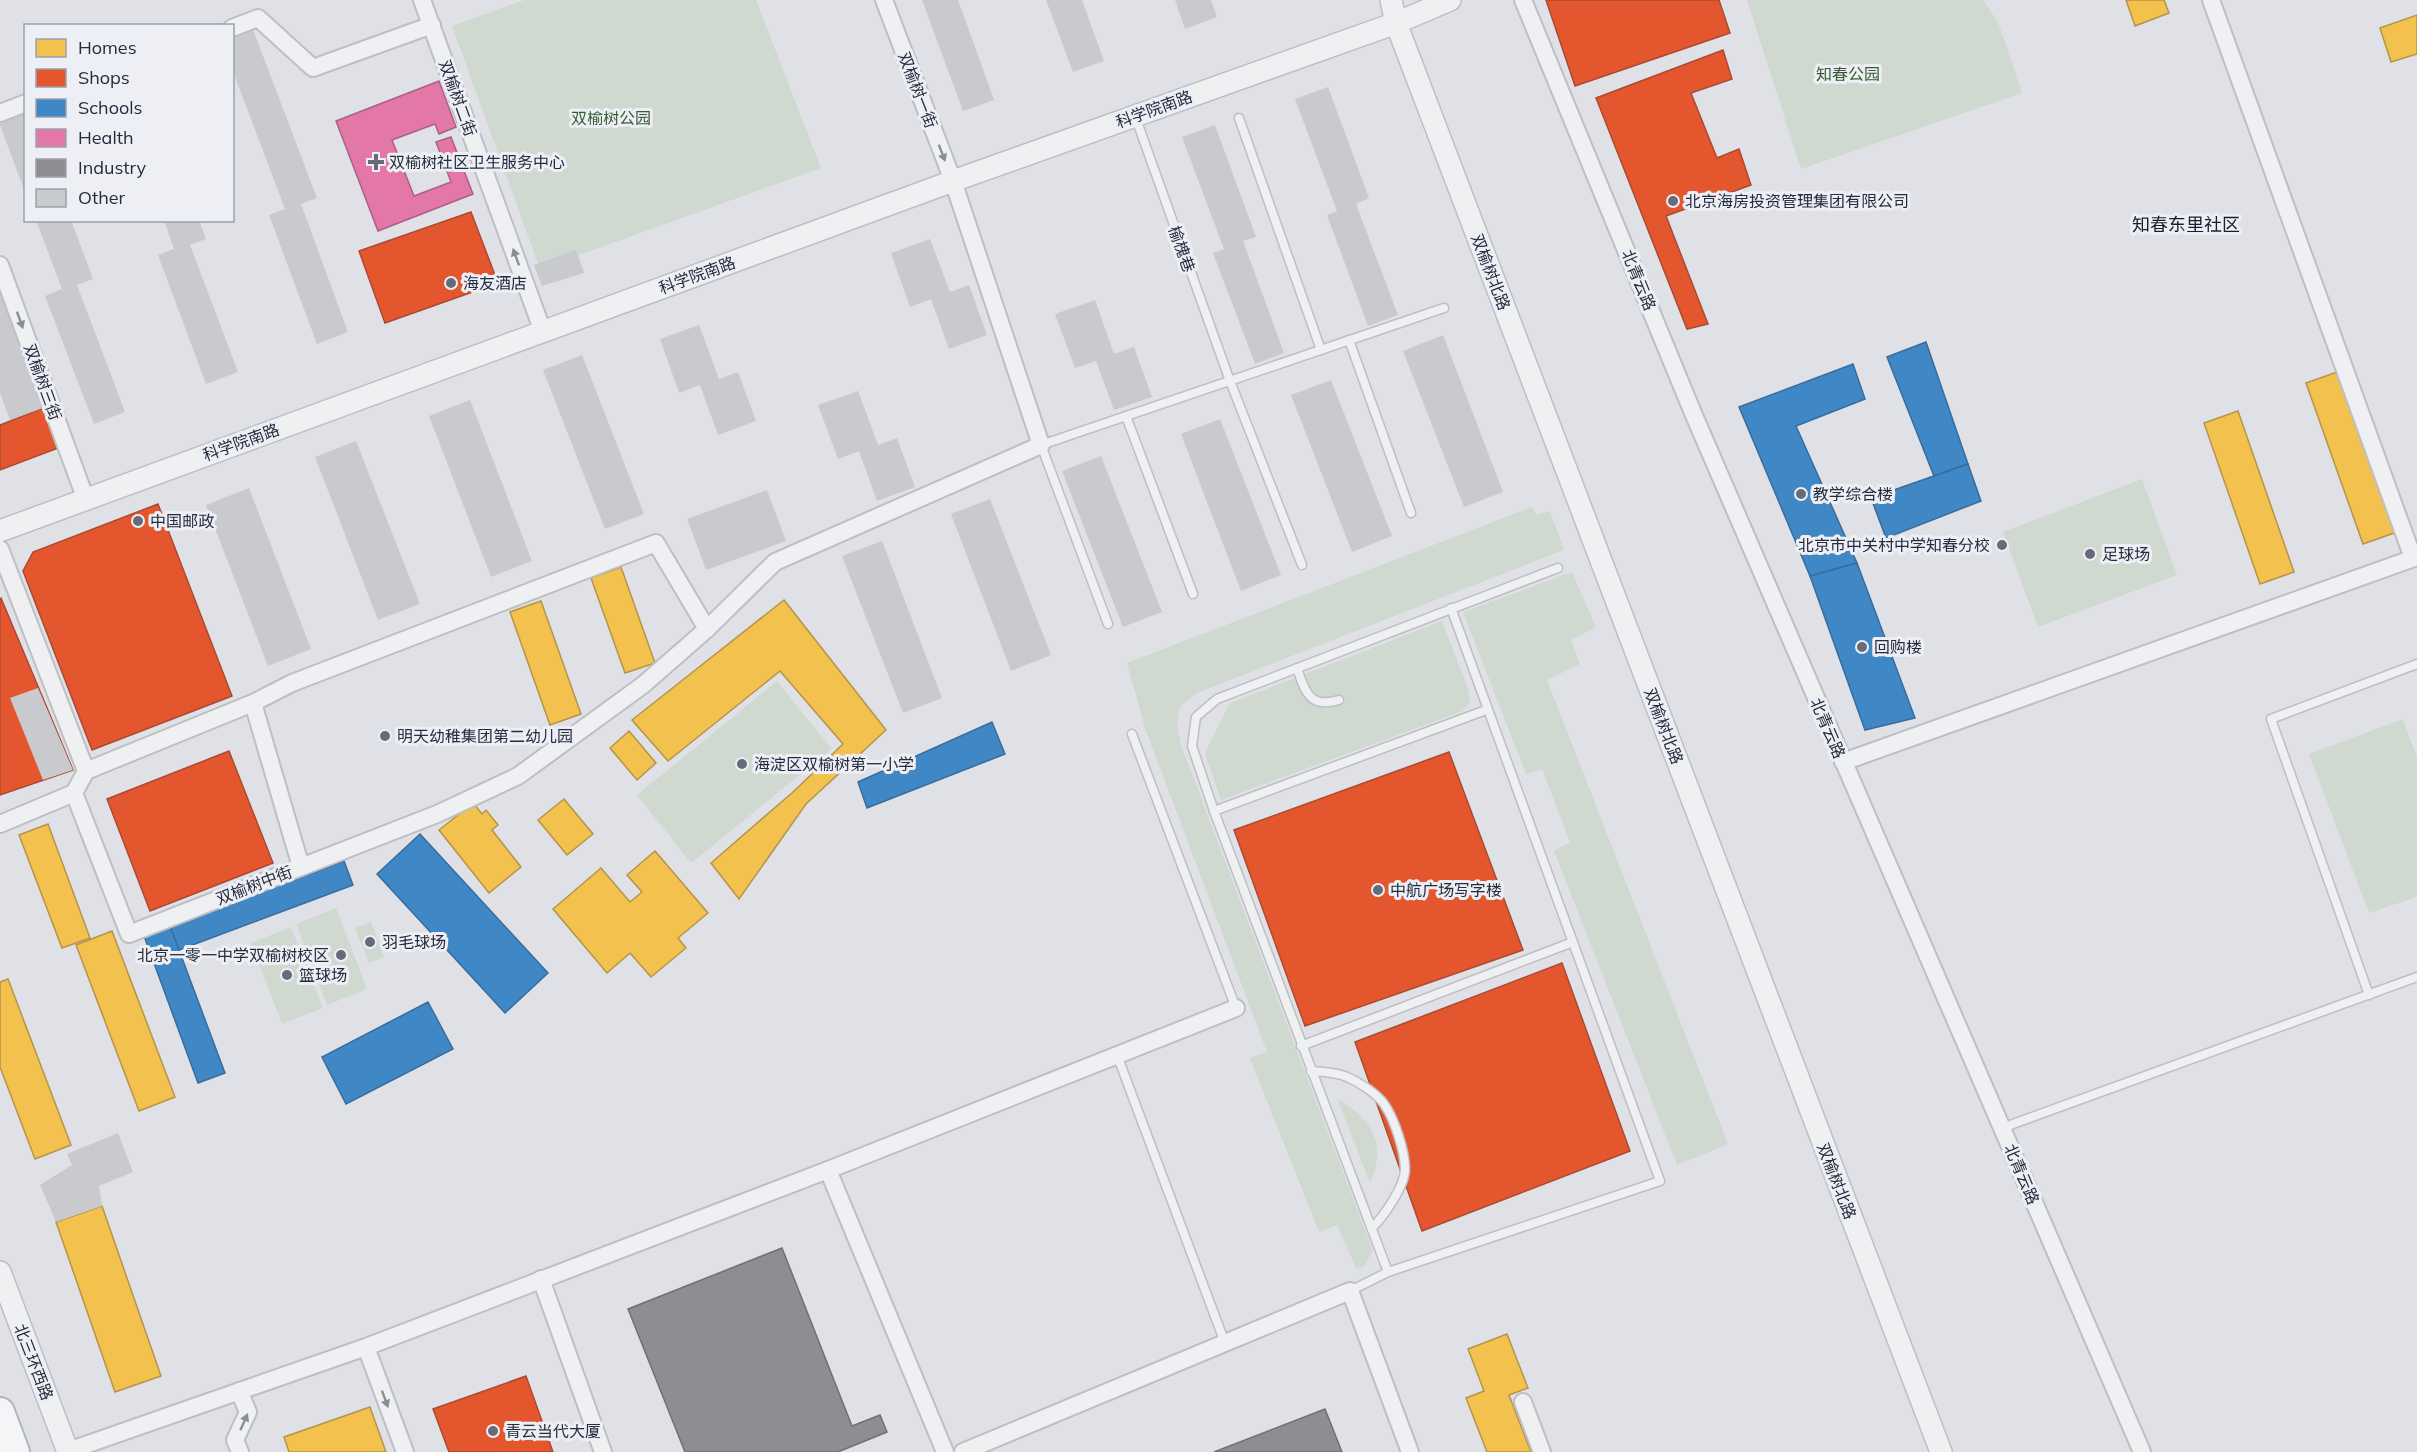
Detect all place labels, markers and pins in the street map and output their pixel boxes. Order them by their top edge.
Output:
place label: 双榆树社区卫生服务中心 [389,152,565,172]
marker: 双榆树社区卫生服务中心 [367,153,385,171]
place label: 北京海房投资管理集团有限公司 [1685,191,1909,211]
marker: 北京海房投资管理集团有限公司 [1666,194,1680,208]
place label: 海友酒店 [463,273,527,293]
marker: 海友酒店 [444,276,458,290]
place label: 教学综合楼 [1813,484,1893,504]
marker: 教学综合楼 [1794,487,1808,501]
place label: 中国邮政 [150,511,214,531]
marker: 中国邮政 [131,514,145,528]
place label: 北京市中关村中学知春分校 [1798,535,1990,555]
marker: 北京市中关村中学知春分校 [1995,538,2009,552]
place label: 足球场 [2102,544,2150,564]
marker: 足球场 [2083,547,2097,561]
place label: 回购楼 [1874,637,1922,657]
marker: 回购楼 [1855,640,1869,654]
place label: 明天幼稚集团第二幼儿园 [397,726,573,746]
marker: 明天幼稚集团第二幼儿园 [378,729,392,743]
place label: 海淀区双榆树第一小学 [754,754,914,774]
marker: 海淀区双榆树第一小学 [735,757,749,771]
place label: 中航广场写字楼 [1390,880,1502,900]
marker: 中航广场写字楼 [1371,883,1385,897]
place label: 羽毛球场 [382,932,446,952]
marker: 羽毛球场 [363,935,377,949]
place label: 北京一零一中学双榆树校区 [137,945,329,965]
marker: 北京一零一中学双榆树校区 [334,948,348,962]
place label: 篮球场 [299,965,347,985]
marker: 篮球场 [280,968,294,982]
place label: 青云当代大厦 [505,1421,601,1441]
marker: 青云当代大厦 [486,1424,500,1438]

